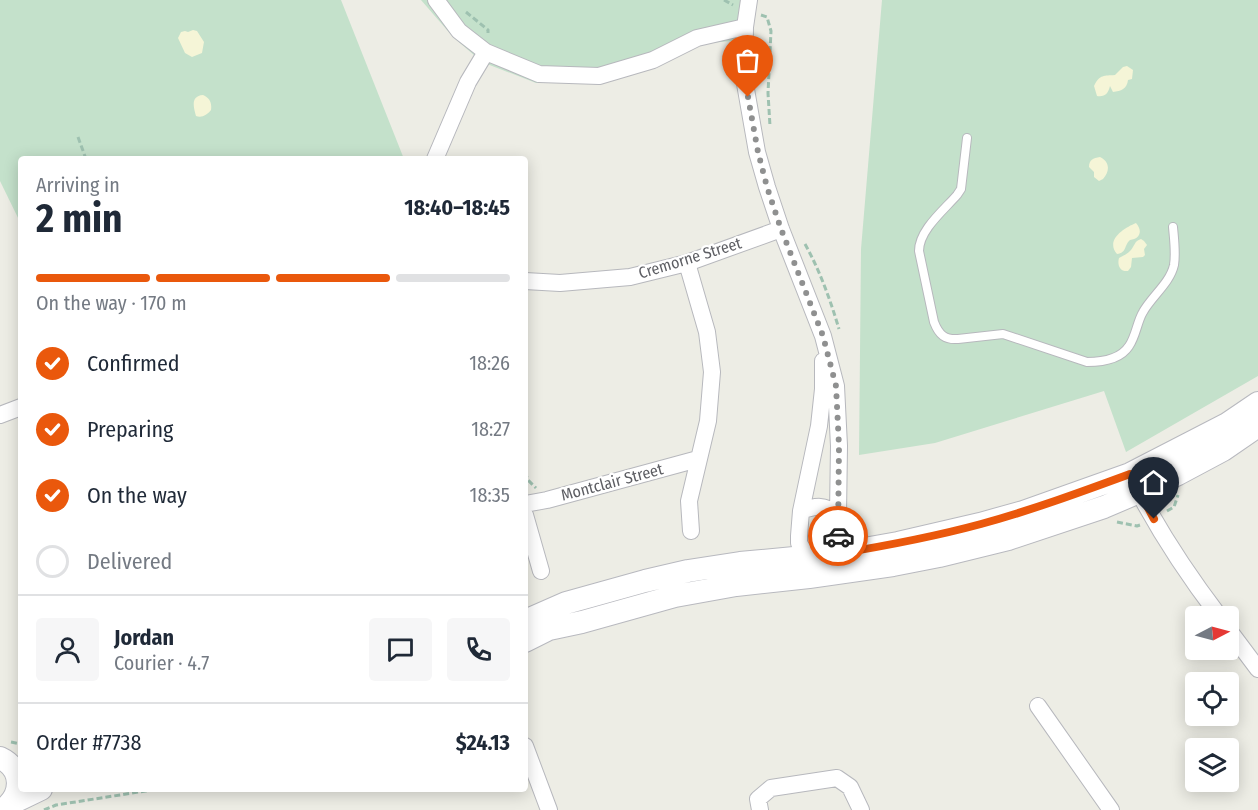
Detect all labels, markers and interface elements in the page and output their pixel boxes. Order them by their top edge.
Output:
pin [722,35,773,97]
icon: bag [731,44,764,77]
text: Arriving in [36,173,120,197]
text: 18:40–18:45 [404,194,510,221]
text: 2 min [36,196,122,242]
street label: Cremorne Street [636,233,745,283]
text: On the way · 170 m [36,291,187,315]
icon: check [36,347,69,380]
text: Confirmed [87,350,180,377]
text: 18:26 [469,351,510,375]
icon: check [36,413,69,446]
text: Preparing [87,416,173,443]
text: 18:27 [471,417,510,441]
pin [1128,457,1179,519]
street label: Montclair Street [559,459,666,505]
icon: home [1137,466,1170,499]
icon: check [36,479,69,512]
text: On the way [87,482,187,509]
text: 18:35 [470,483,510,507]
courier [808,506,868,566]
icon: car [822,520,855,553]
text: Delivered [87,548,172,575]
north arrow [1185,606,1239,660]
map controls [1185,606,1239,792]
button: person [36,618,99,681]
button: chat [369,618,432,681]
button: phone [447,618,510,681]
text: Jordan [114,624,174,651]
text: Courier · 4.7 [114,651,209,675]
button: locate [1185,672,1239,726]
text: Order #7738 [36,729,142,756]
text: $24.13 [456,729,510,756]
button: layers [1185,738,1239,792]

